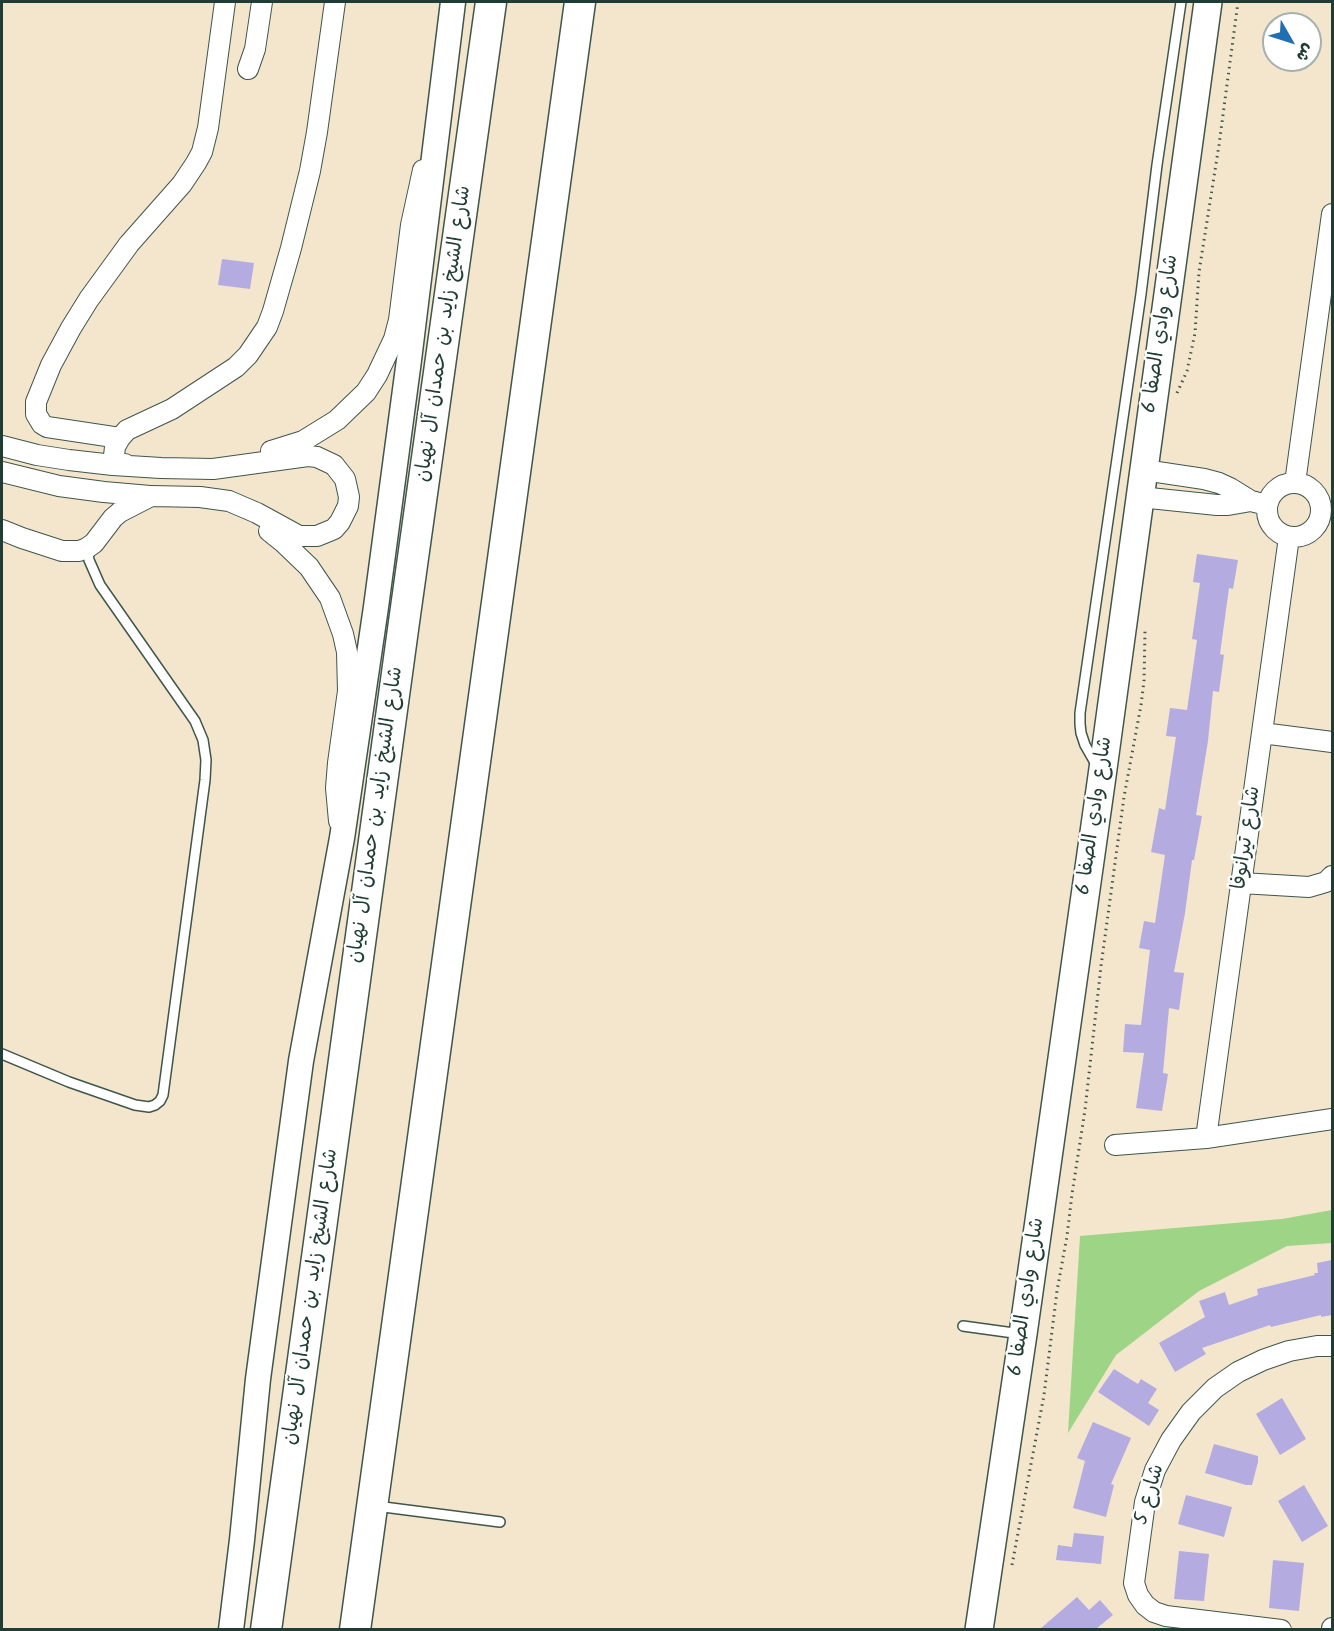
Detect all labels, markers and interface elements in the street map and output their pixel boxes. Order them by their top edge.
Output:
north arrow [1262,12,1322,72]
text: ش [1290,38,1320,67]
street label: شارع الشيخ زايد بن حمدان آل نهيان [412,184,478,484]
street label: شارع وادي الصفا 6 [1139,253,1185,415]
street label: شارع الشيخ زايد بن حمدان آل نهيان [344,665,410,965]
street label: شارع وادي الصفا 6 [1073,735,1119,897]
street label: شارع تيرانوفا [1229,785,1267,891]
street label: شارع الشيخ زايد بن حمدان آل نهيان [279,1147,345,1447]
street label: شارع وادي الصفا 6 [1005,1216,1051,1378]
street label: شارع 5 [1131,1462,1171,1528]

